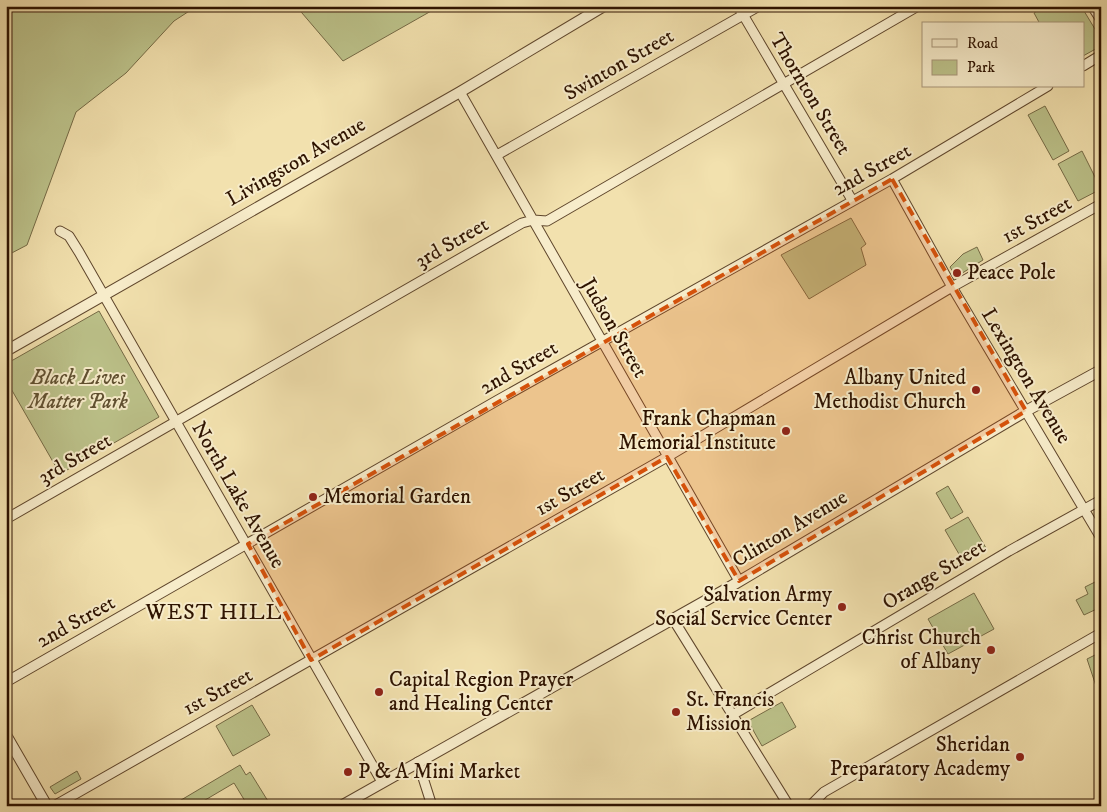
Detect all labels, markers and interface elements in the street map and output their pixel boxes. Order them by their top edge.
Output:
legend [922,22,1084,88]
street label: Swinton Street [559,23,679,107]
street label: Thornton Street [763,28,857,160]
text: Road [967,34,999,53]
text: Park [967,58,996,77]
street label: Livingston Avenue [222,111,370,212]
street label: 2nd Street [828,138,916,202]
street label: 1st Street [998,190,1077,250]
street label: 3rd Street [411,212,493,274]
place label: Peace Pole [967,260,1056,286]
marker: Peace Pole [951,267,963,279]
street label: Judson Street [574,272,653,383]
street label: Lexington Avenue [975,303,1077,449]
street label: 2nd Street [475,335,563,401]
park label: Black Lives Matter Park [26,365,128,415]
place label: Albany United Methodist Church [814,365,967,415]
marker: Albany United Methodist Church [970,384,982,396]
place label: Frank Chapman Memorial Institute [619,406,776,456]
street label: North Lake Avenue [185,417,291,573]
marker: Frank Chapman Memorial Institute [780,425,792,437]
street label: 3rd Street [34,428,116,490]
street label: 1st Street [531,462,609,522]
place label: Memorial Garden [323,484,471,510]
street label: Clinton Avenue [728,484,852,573]
marker: Memorial Garden [307,491,319,503]
street label: Orange Street [878,534,991,616]
place label: Salvation Army Social Service Center [655,582,833,632]
street label: 2nd Street [32,590,120,654]
district label: WEST HILL [145,599,282,626]
marker: Salvation Army Social Service Center [836,601,848,613]
place label: Christ Church of Albany [862,625,982,675]
marker: Christ Church of Albany [985,644,997,656]
street label: 1st Street [179,662,258,722]
place label: Capital Region Prayer and Healing Center [389,667,574,717]
marker: Capital Region Prayer and Healing Center [373,686,385,698]
place label: St. Francis Mission [686,687,774,737]
marker: St. Francis Mission [670,706,682,718]
place label: Sheridan Preparatory Academy [830,732,1011,782]
marker: Sheridan Preparatory Academy [1014,751,1026,763]
place label: P & A Mini Market [358,759,520,785]
marker: P & A Mini Market [342,766,354,778]

